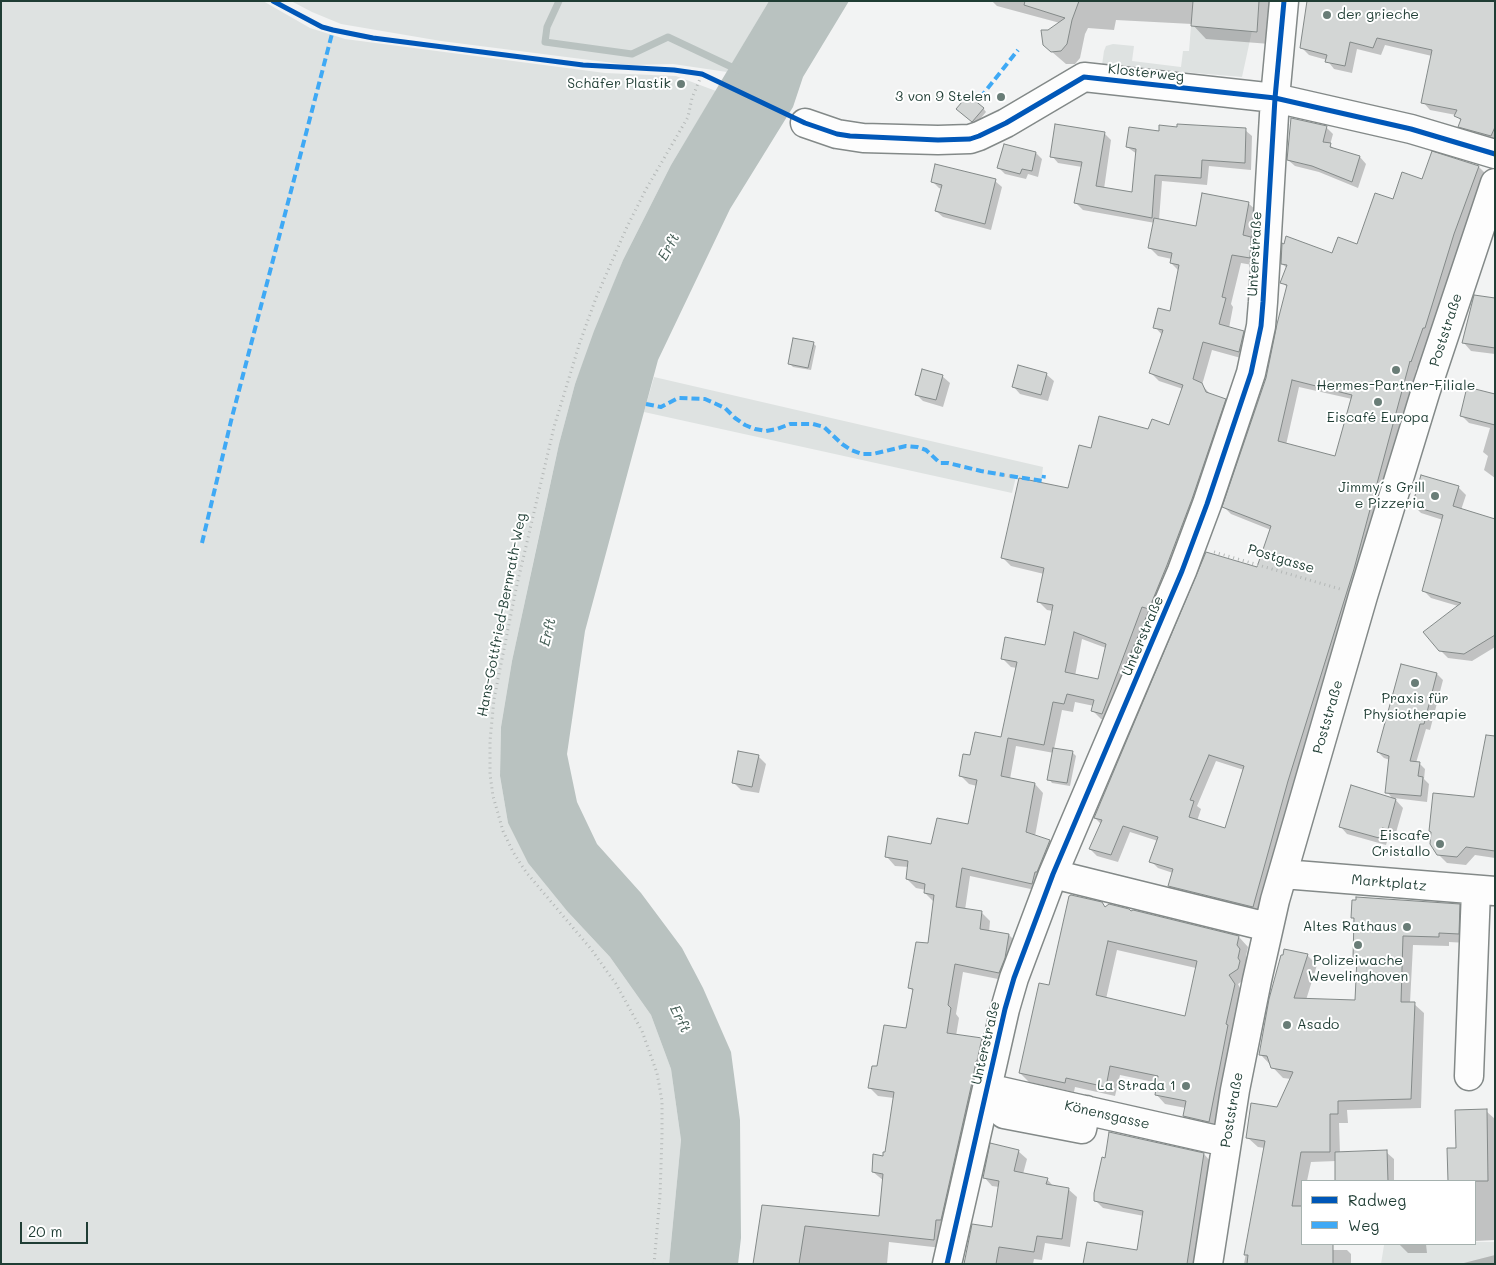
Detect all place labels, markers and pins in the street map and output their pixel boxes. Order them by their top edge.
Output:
place label: der grieche [1337,7,1419,23]
marker: der grieche [1321,9,1333,21]
place label: Schäfer Plastik [567,76,671,92]
marker: Schäfer Plastik [675,78,687,90]
place label: 3 von 9 Stelen [895,89,991,105]
marker: 3 von 9 Stelen [995,91,1007,103]
marker: Hermes-Partner-Filiale [1390,364,1402,376]
place label: Hermes-Partner-Filiale [1317,378,1475,394]
marker: Eiscafé Europa [1372,396,1384,408]
place label: Eiscafé Europa [1327,410,1429,426]
place label: Jimmy´s Grill e Pizzeria [1338,480,1425,512]
marker: Jimmy´s Grill e Pizzeria [1429,490,1441,502]
marker: Praxis für Physiotherapie [1409,677,1421,689]
place label: Praxis für Physiotherapie [1363,691,1467,724]
place label: Eiscafe Cristallo [1372,828,1430,860]
marker: Eiscafe Cristallo [1434,838,1446,850]
place label: Altes Rathaus [1303,919,1397,935]
marker: Altes Rathaus [1401,921,1413,933]
marker: Polizeiwache Wevelinghoven [1352,939,1364,951]
place label: Polizeiwache Wevelinghoven [1308,953,1408,986]
place label: Asado [1297,1017,1339,1033]
marker: Asado [1281,1019,1293,1031]
place label: La Strada 1 [1097,1078,1176,1094]
marker: La Strada 1 [1180,1080,1192,1092]

